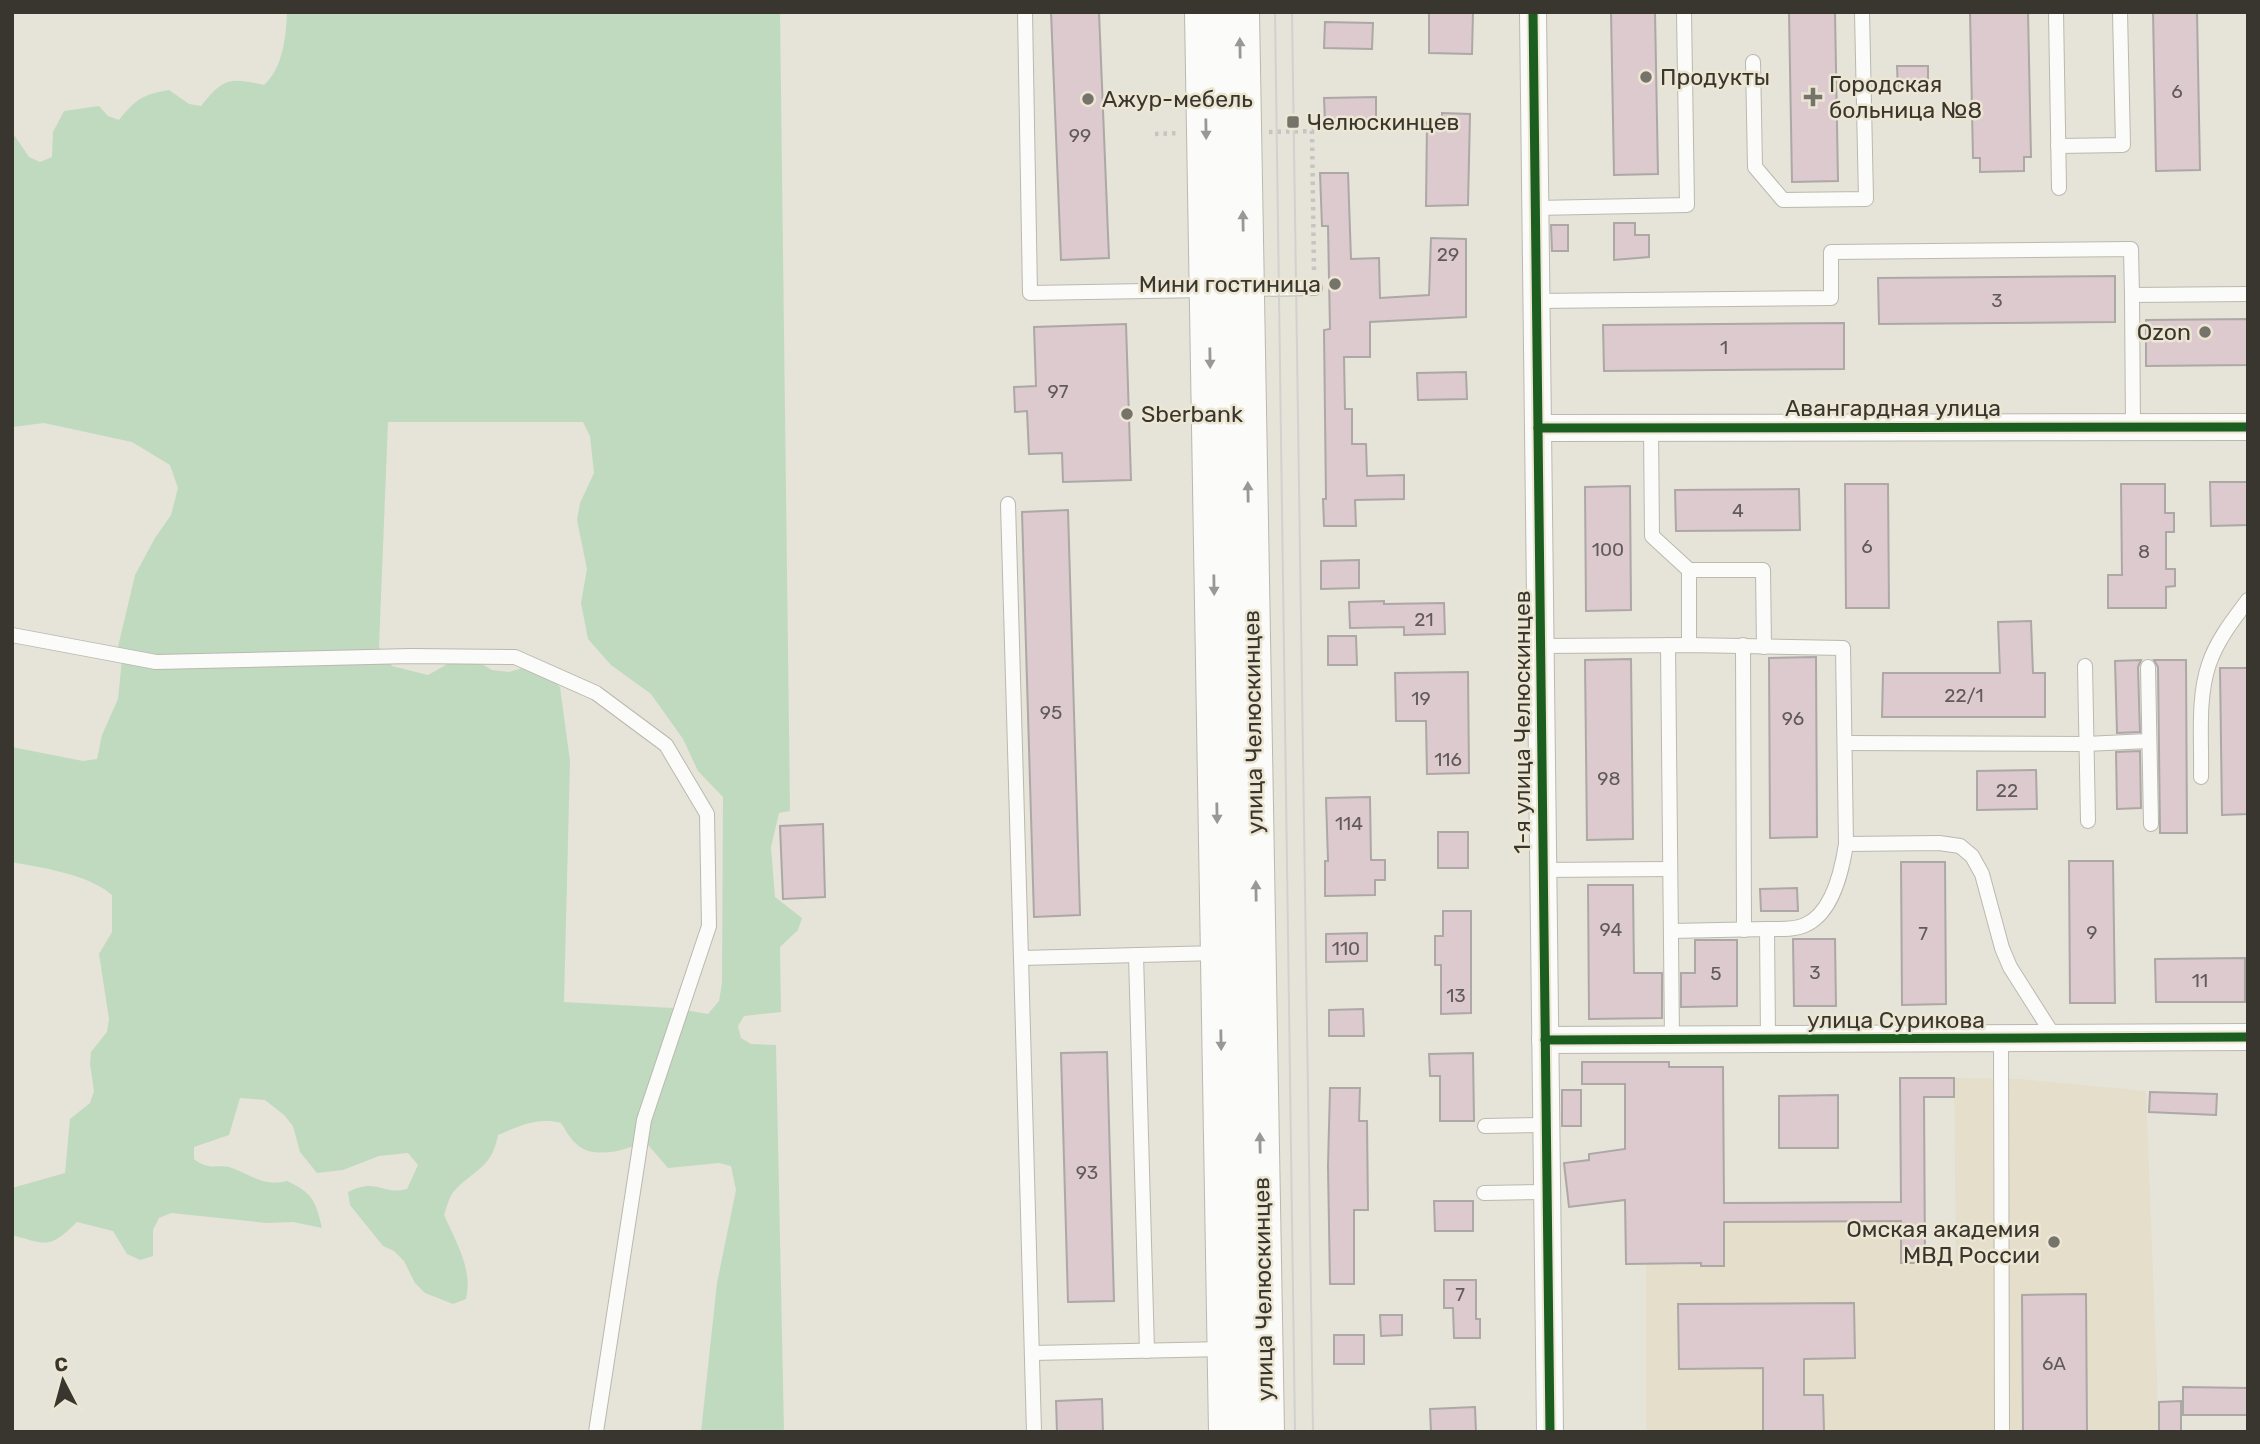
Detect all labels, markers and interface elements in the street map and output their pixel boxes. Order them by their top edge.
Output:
one-way arrow [1235,37,1246,59]
place label: Продукты [1660,63,1770,91]
marker: Продукты [1638,69,1654,85]
place label: Городская больница №8 [1829,70,1982,124]
house number: 6 [2171,80,2183,103]
place label: Ажур-мебель [1102,85,1253,113]
marker: Городская больница №8 [1803,87,1823,107]
marker: Ажур-мебель [1080,91,1096,107]
place label: Челюскинцев [1307,108,1459,136]
marker: Челюскинцев [1285,114,1301,130]
one-way arrow [1200,119,1212,141]
house number: 99 [1069,124,1091,147]
one-way arrow [1238,210,1249,232]
house number: 29 [1437,243,1459,266]
place label: Мини гостиница [1139,270,1321,298]
marker: Мини гостиница [1327,276,1343,292]
house number: 3 [1991,289,2003,312]
place label: Ozon [2137,318,2191,346]
marker: Ozon [2197,324,2213,340]
house number: 1 [1720,336,1728,359]
one-way arrow [1204,347,1216,369]
house number: 97 [1047,380,1069,403]
street label: Авангардная улица [1785,394,2001,422]
place label: Sberbank [1141,400,1243,428]
marker: Sberbank [1119,406,1135,422]
one-way arrow [1243,481,1254,503]
house number: 4 [1732,499,1744,522]
house number: 6 [1861,535,1873,558]
house number: 100 [1592,538,1624,561]
house number: 8 [2138,540,2150,563]
one-way arrow [1208,575,1219,597]
street label: 1-я улица Челюскинцев [1508,590,1536,854]
house number: 21 [1414,608,1434,631]
street label: улица Челюскинцев [1237,610,1269,834]
house number: 22/1 [1944,684,1984,707]
house number: 19 [1411,687,1431,710]
house number: 95 [1040,701,1062,724]
house number: 96 [1782,707,1804,730]
house number: 116 [1434,748,1462,771]
house number: 98 [1597,767,1621,790]
house number: 22 [1996,779,2018,802]
one-way arrow [1212,802,1223,824]
house number: 114 [1335,812,1363,835]
one-way arrow [1250,880,1261,902]
house number: 94 [1600,918,1623,941]
house number: 9 [2086,921,2098,944]
house number: 7 [1918,922,1928,945]
house number: 110 [1332,937,1360,960]
house number: 3 [1809,961,1821,984]
house number: 5 [1710,962,1722,985]
house number: 11 [2192,969,2208,992]
house number: 13 [1446,984,1466,1007]
street label: улица Сурикова [1807,1006,1985,1034]
one-way arrow [1215,1030,1227,1052]
one-way arrow [1254,1132,1266,1154]
house number: 93 [1076,1161,1098,1184]
street label: улица Челюскинцев [1247,1177,1279,1401]
place label: Омская академия МВД России [1846,1215,2040,1269]
marker: Омская академия МВД России [2046,1234,2062,1250]
house number: 7 [1455,1283,1465,1306]
north arrow [28,1346,98,1416]
text: С [53,1352,69,1377]
house number: 6А [2042,1352,2066,1375]

